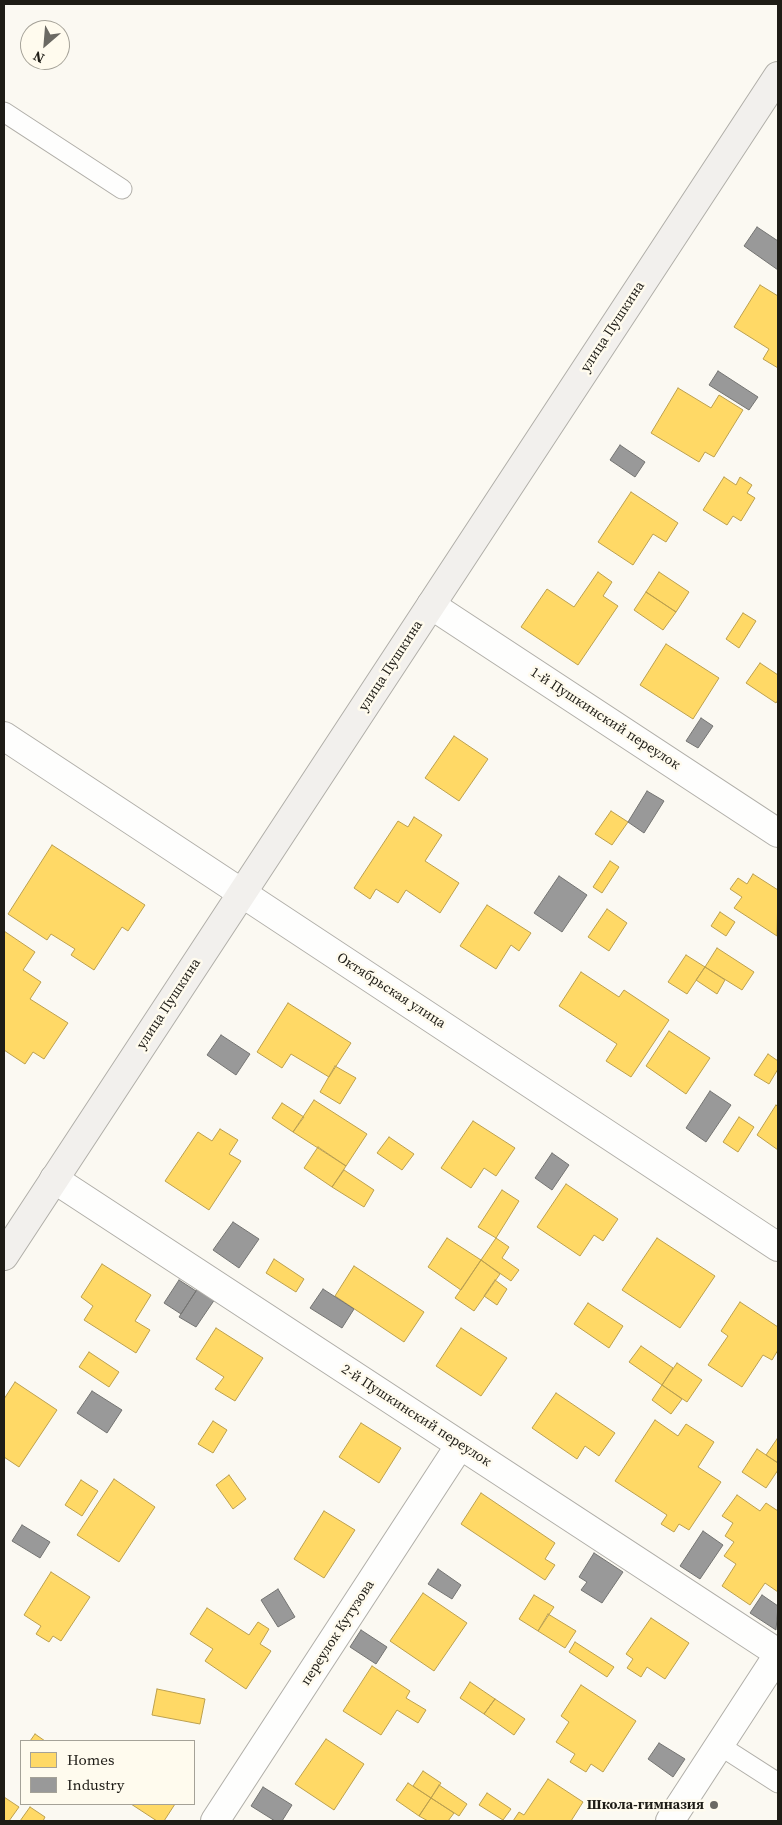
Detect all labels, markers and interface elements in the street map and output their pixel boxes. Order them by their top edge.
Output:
north arrow [20,20,70,70]
text: N [30,46,48,69]
street label: улица Пушкина [577,278,649,376]
street label: улица Пушкина [355,617,427,715]
street label: 1-й Пушкинский переулок [527,664,683,774]
street label: Октябрьская улица [333,950,449,1032]
street label: улица Пушкина [133,955,205,1053]
street label: 2-й Пушкинский переулок [338,1361,494,1471]
street label: переулок Кутузова [298,1577,378,1689]
legend [20,1740,195,1805]
text: Homes [67,1749,114,1770]
text: Industry [67,1774,124,1795]
place label: Школа-гимназия [587,1797,704,1813]
marker: Школа-гимназия [708,1799,720,1811]

